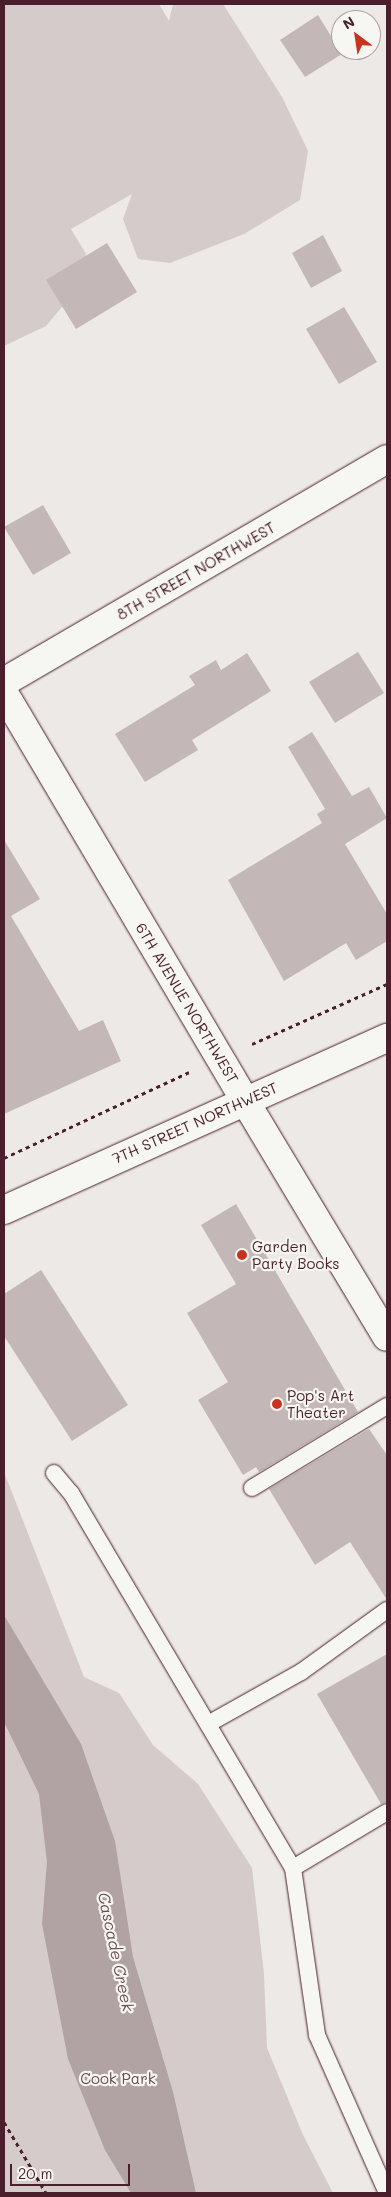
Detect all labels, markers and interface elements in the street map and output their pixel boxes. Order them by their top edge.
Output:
north arrow [331,10,381,60]
text: N [339,12,358,33]
street label: 8TH STREET NORTHWEST [114,518,278,624]
street label: 6TH AVENUE NORTHWEST [132,920,242,1086]
street label: 7TH STREET NORTHWEST [110,1078,280,1168]
place label: Garden Party Books [252,1237,340,1272]
marker: Garden Party Books [236,1249,248,1261]
place label: Pop's Art Theater [287,1386,354,1421]
marker: Pop's Art Theater [271,1398,283,1410]
water label: Cascade Creek [94,1891,138,2013]
park label: Cook Park [80,2070,156,2088]
scale bar [12,2154,132,2186]
text: 20 m [18,2163,52,2183]

